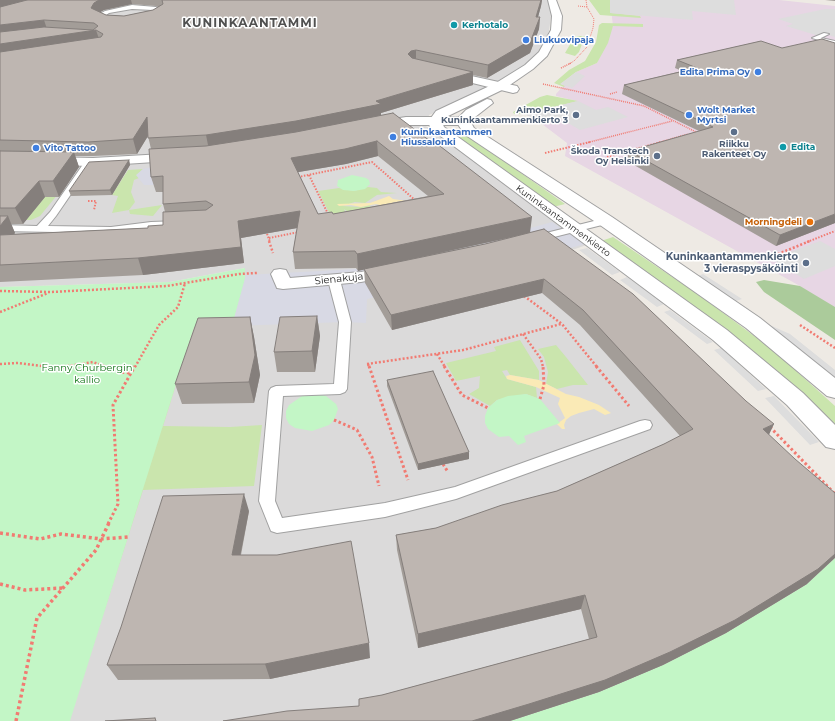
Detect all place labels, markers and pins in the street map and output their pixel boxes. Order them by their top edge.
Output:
marker: Kerhotalo [449,20,459,30]
place label: Kerhotalo [462,20,508,30]
marker: Liukuovipaja [521,35,531,45]
place label: Liukuovipaja [534,35,594,45]
place label: Edita Prima Oy [680,67,750,77]
marker: Edita Prima Oy [753,67,763,77]
place label: Aimo Park, Kuninkaantammenkierto 3 [441,105,568,126]
place label: Wolt Market Myrtsi [697,105,755,126]
marker: Aimo Park, Kuninkaantammenkierto 3 [571,110,581,120]
marker: Wolt Market Myrtsi [684,110,694,120]
place label: Kuninkaantammen Hiussalonki [401,127,492,148]
marker: Riikku Rakenteet Oy [729,127,739,137]
marker: Kuninkaantammen Hiussalonki [388,132,398,142]
place label: Riikku Rakenteet Oy [702,139,766,160]
marker: Edita [778,142,788,152]
place label: Edita [791,142,815,152]
marker: Vito Tattoo [31,143,41,153]
place label: Vito Tattoo [44,143,96,153]
place label: Škoda Transtech Oy Helsinki [571,146,649,167]
marker: Škoda Transtech Oy Helsinki [652,151,662,161]
place label: Morningdeli [745,217,802,227]
marker: Morningdeli [805,217,815,227]
place label: Kuninkaantammenkierto 3 vieraspysäköinti [666,251,798,274]
marker: Kuninkaantammenkierto 3 vieraspysäköinti [801,258,811,268]

